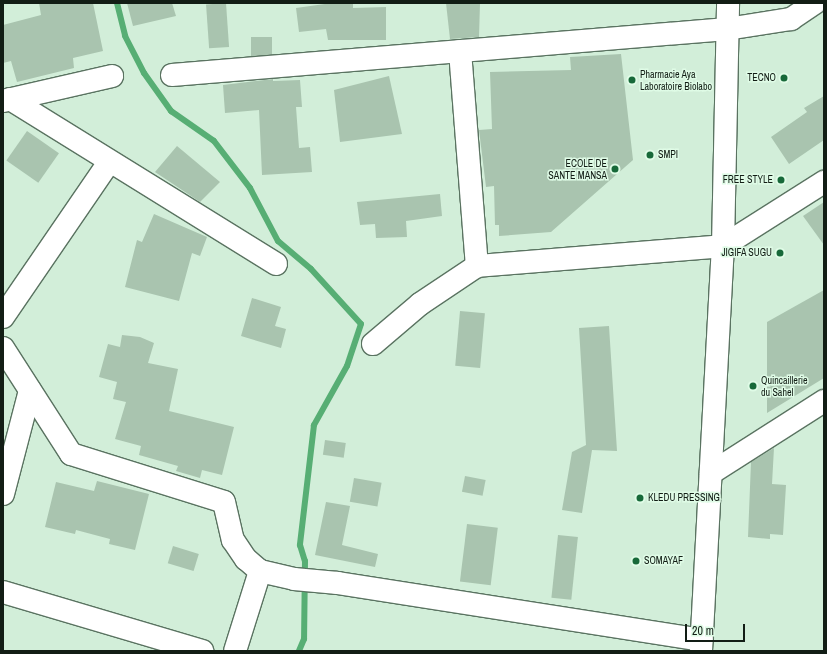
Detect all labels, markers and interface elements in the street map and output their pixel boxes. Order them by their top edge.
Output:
place label: Pharmacie Aya Laboratoire Biolabo [640,68,712,92]
place label: TECNO [747,72,776,84]
marker: TECNO [779,73,789,83]
marker: Pharmacie Aya Laboratoire Biolabo [627,75,637,85]
place label: SMPI [658,149,678,161]
marker: SMPI [645,150,655,160]
place label: ECOLE DE SANTE MANSA [548,157,607,180]
marker: ECOLE DE SANTE MANSA [610,164,620,174]
place label: FREE STYLE [723,174,773,186]
marker: FREE STYLE [776,175,786,185]
place label: JIGIFA SUGU [721,247,772,259]
marker: JIGIFA SUGU [775,248,785,258]
place label: Quincaillerie du Sahel [761,374,807,398]
marker: Quincaillerie du Sahel [748,381,758,391]
place label: KLEDU PRESSING [648,492,720,504]
marker: KLEDU PRESSING [635,493,645,503]
place label: SOMAYAF [644,555,683,567]
marker: SOMAYAF [631,556,641,566]
scale bar [687,616,747,642]
text: 20 m [692,623,714,639]

